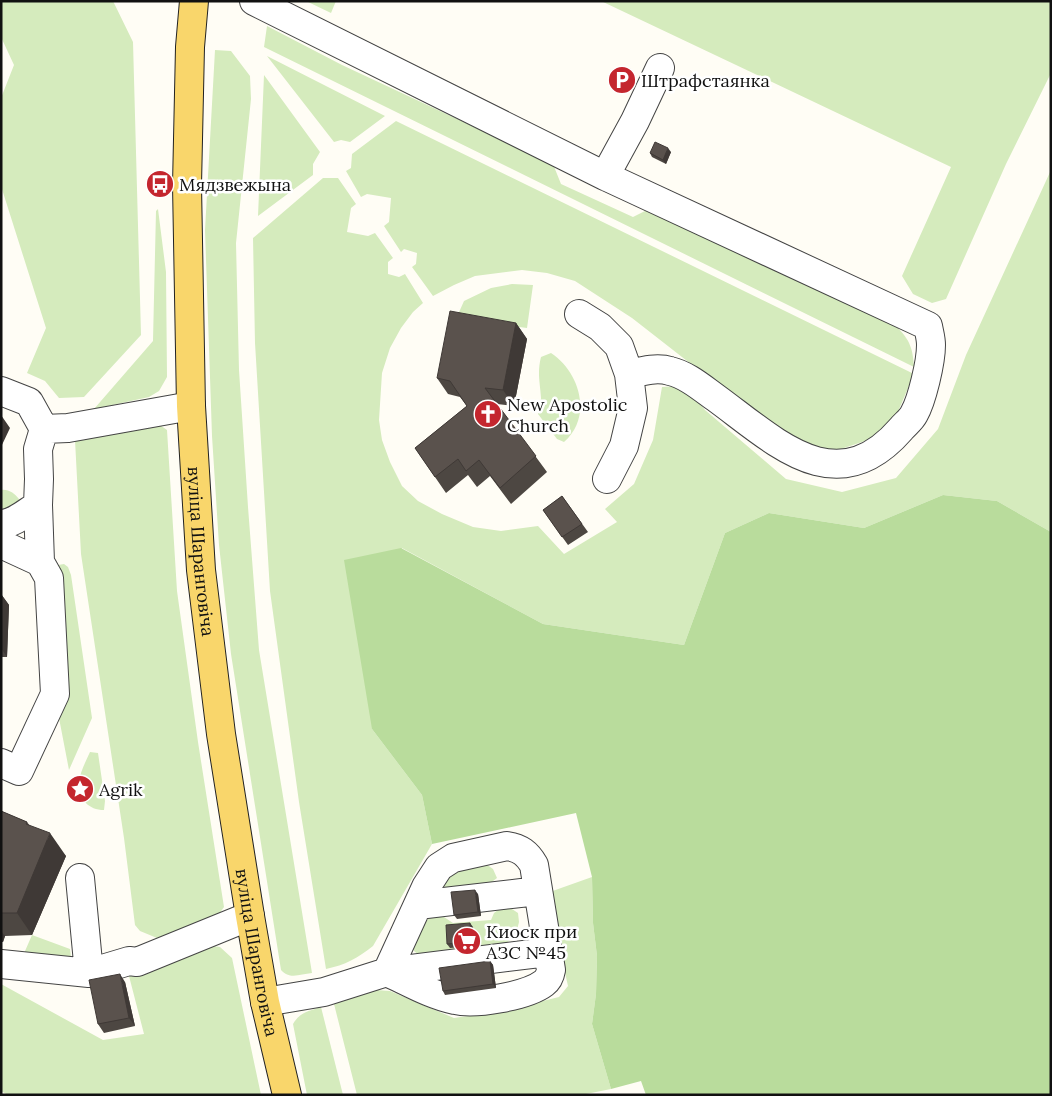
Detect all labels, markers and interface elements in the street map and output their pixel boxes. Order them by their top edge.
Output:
parking icon: Штрафстаянка [607,65,637,95]
place label: Штрафстаянка [641,69,770,92]
bus stop icon: Мядзвежына [145,169,175,199]
place label: Мядзвежына [179,173,291,196]
place label: New Apostolic Church [507,393,627,437]
church icon: New Apostolic Church [473,399,503,429]
street label: вуліца Шаранговіча [183,466,220,638]
place icon: Agrik [65,774,95,804]
place label: Agrik [98,778,143,801]
street label: вуліца Шаранговіча [231,867,284,1039]
place label: Киоск при АЗС №45 [485,920,577,964]
supermarket icon: Киоск при АЗС №45 [452,926,482,956]

